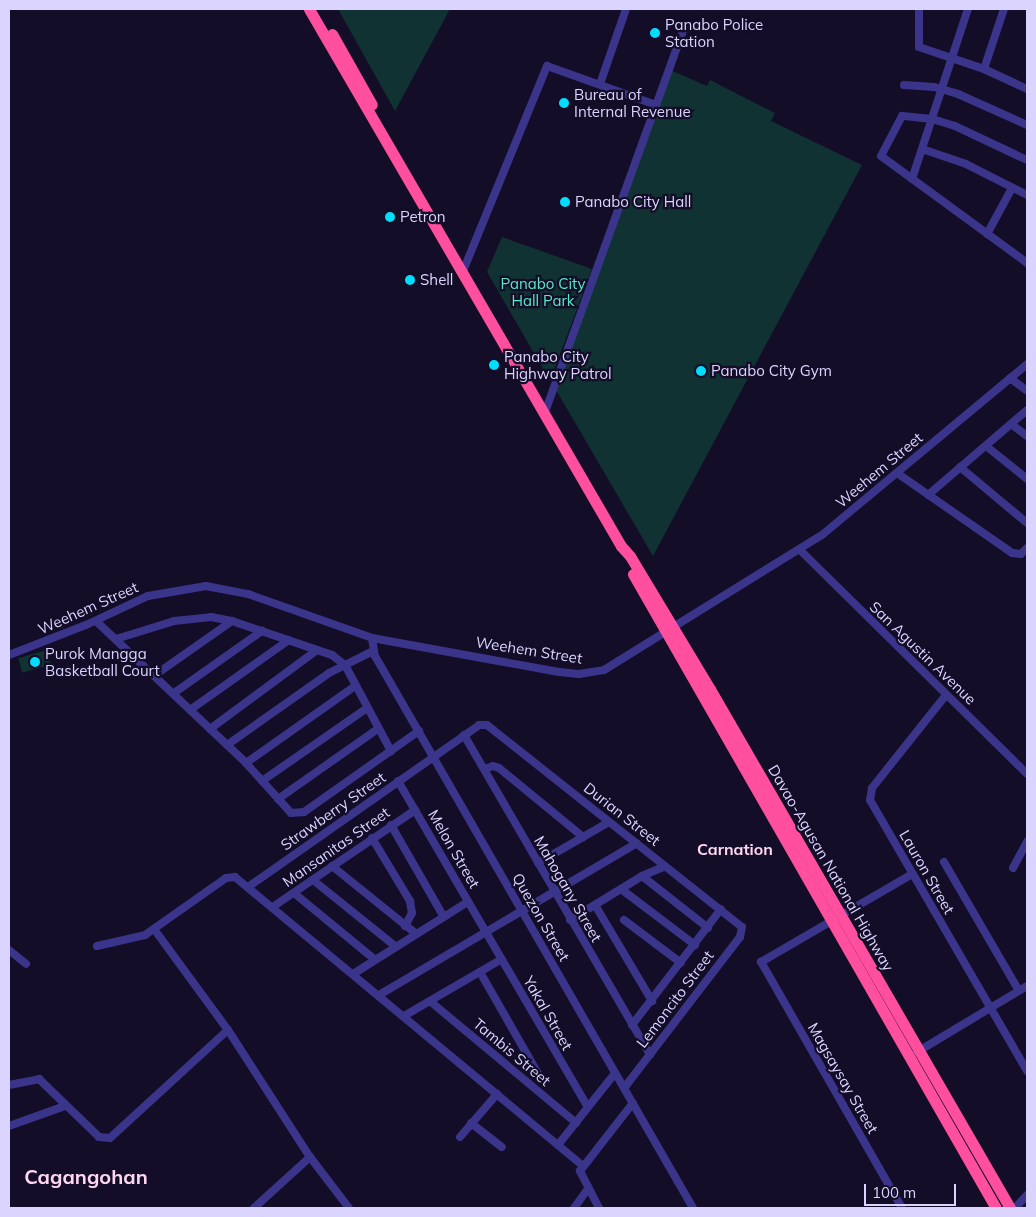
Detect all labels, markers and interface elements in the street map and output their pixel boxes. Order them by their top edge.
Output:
place label: Panabo Police Station [665,15,763,50]
marker: Panabo Police Station [649,27,661,39]
place label: Bureau of Internal Revenue [574,85,691,120]
marker: Bureau of Internal Revenue [558,97,570,109]
place label: Panabo City Hall [575,193,691,211]
marker: Panabo City Hall [559,196,571,208]
place label: Petron [400,208,446,226]
marker: Petron [384,211,396,223]
place label: Shell [420,271,453,289]
marker: Shell [404,274,416,286]
park label: Panabo City Hall Park [501,274,585,309]
place label: Panabo City Highway Patrol [504,347,612,382]
marker: Panabo City Highway Patrol [488,359,500,371]
place label: Panabo City Gym [711,362,832,380]
marker: Panabo City Gym [695,365,707,377]
street label: Weehem Street [832,429,926,511]
street label: Weehem Street [35,578,141,638]
street label: San Agustin Avenue [866,598,980,708]
street label: Weehem Street [474,633,584,667]
place label: Purok Mangga Basketball Court [45,644,160,679]
marker: Purok Mangga Basketball Court [29,656,41,668]
street label: Davao-Agusan National Highway [764,762,898,974]
street label: Strawberry Street [277,768,389,854]
street label: Durian Street [580,779,664,849]
street label: Mansanitas Street [279,803,393,891]
street label: Melon Street [424,807,484,891]
street label: Lauron Street [896,827,958,917]
street label: Mahogany Street [530,833,606,945]
district label: Carnation [697,839,773,859]
street label: Quezon Street [509,870,573,964]
street label: Lemoncito Street [633,947,717,1051]
street label: Yakal Street [520,973,576,1053]
street label: Tambis Street [470,1014,554,1090]
street label: Magsaysay Street [804,1019,882,1137]
district label: Cagangohan [24,1164,148,1188]
scale bar [866,1174,958,1206]
text: 100 m [872,1183,916,1202]

